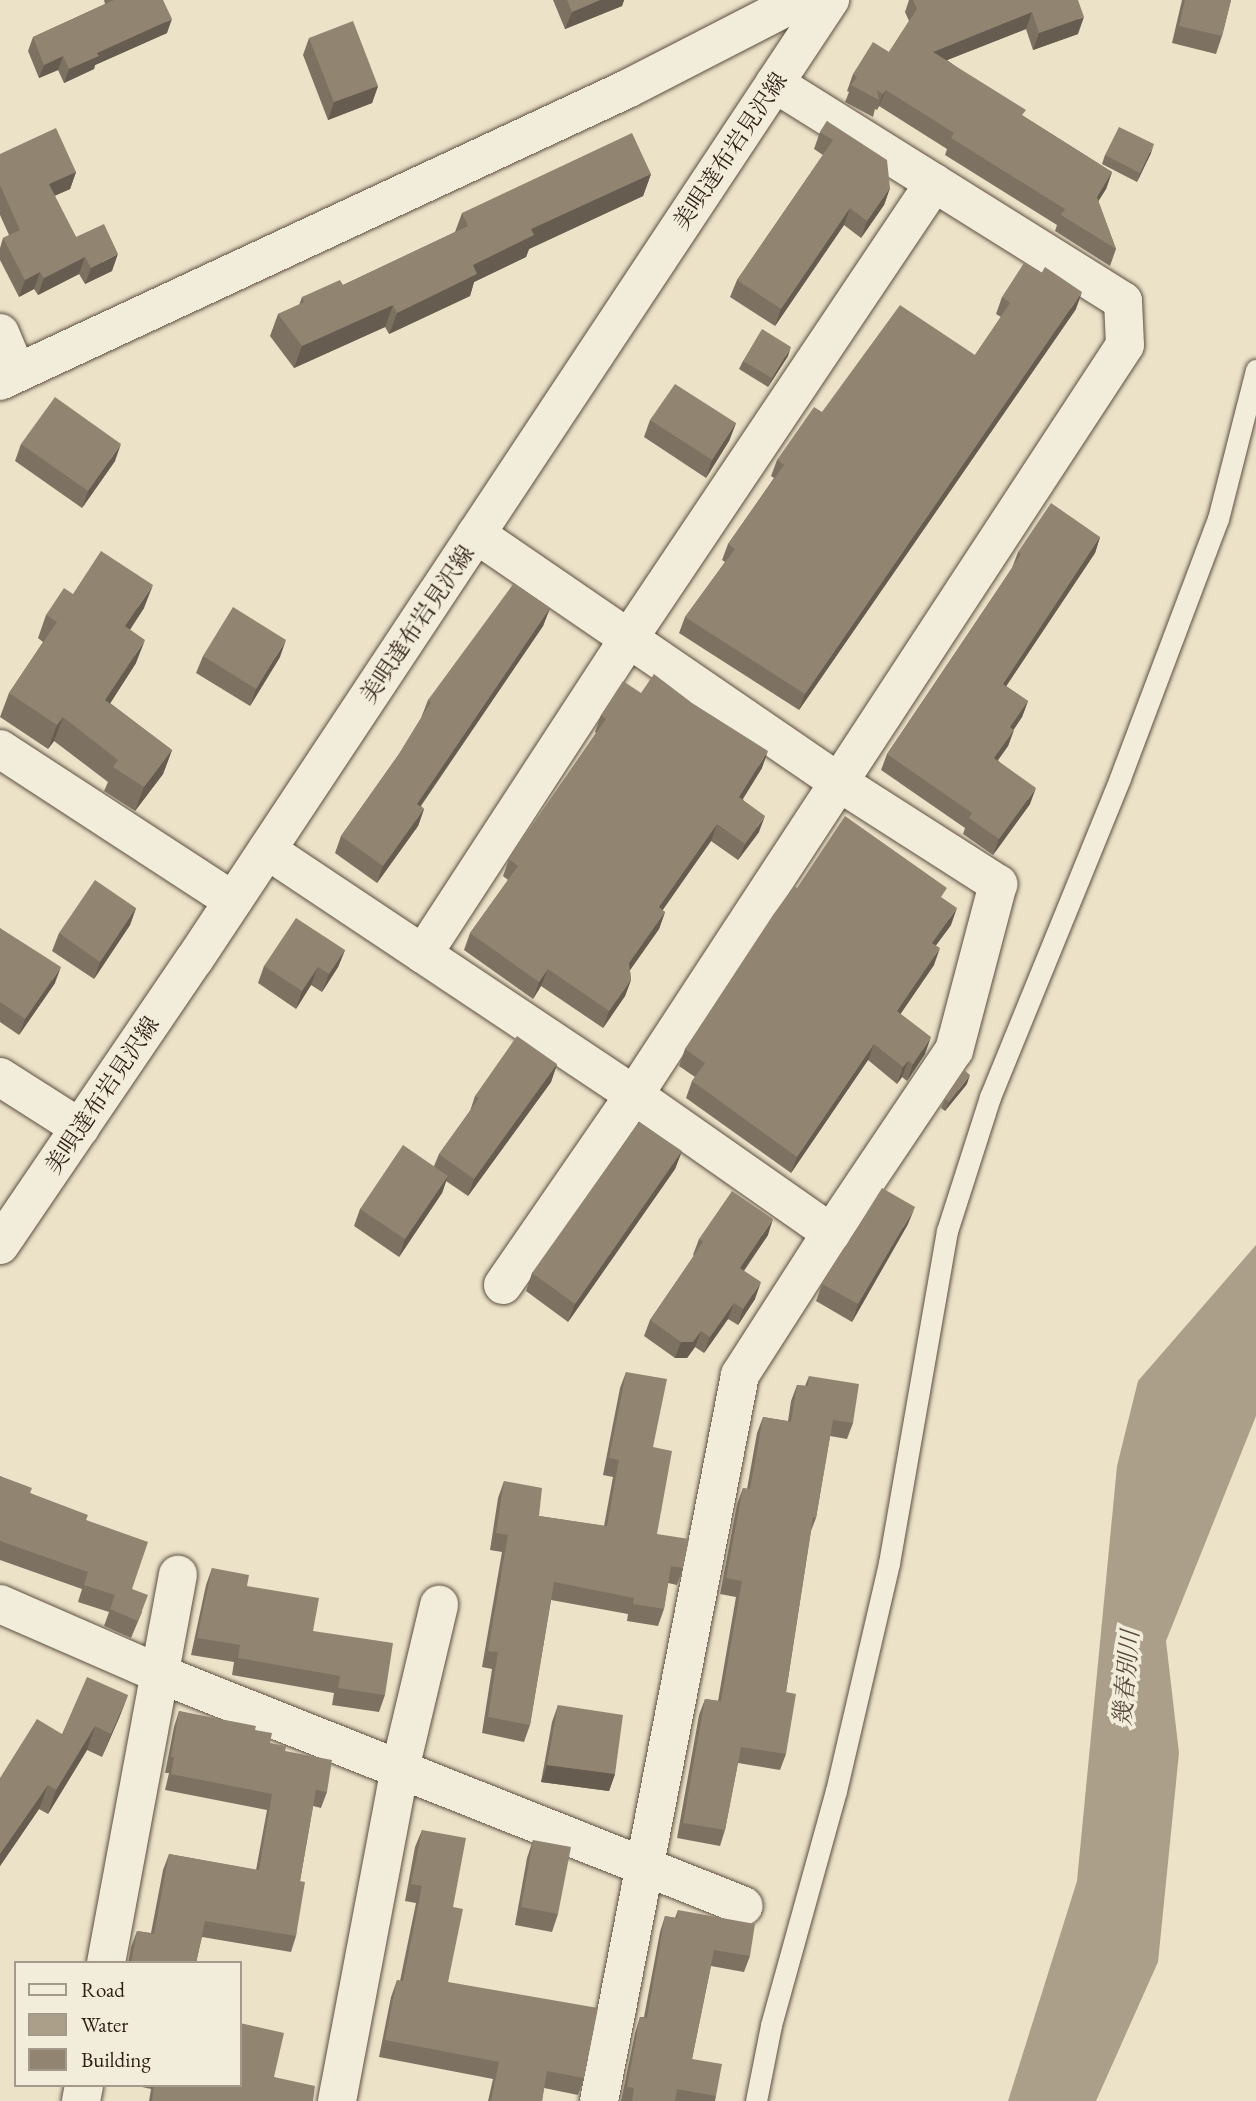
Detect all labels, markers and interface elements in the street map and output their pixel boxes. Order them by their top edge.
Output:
street label: 美唄達布岩見沢線 [667,67,793,235]
street label: 美唄達布岩見沢線 [354,540,480,708]
street label: 美唄達布岩見沢線 [39,1011,165,1179]
water label: 幾春別川 [1107,1629,1145,1727]
legend [14,1961,242,2087]
text: Road [81,1976,125,2003]
text: Water [81,2011,128,2038]
text: Building [81,2046,151,2073]

